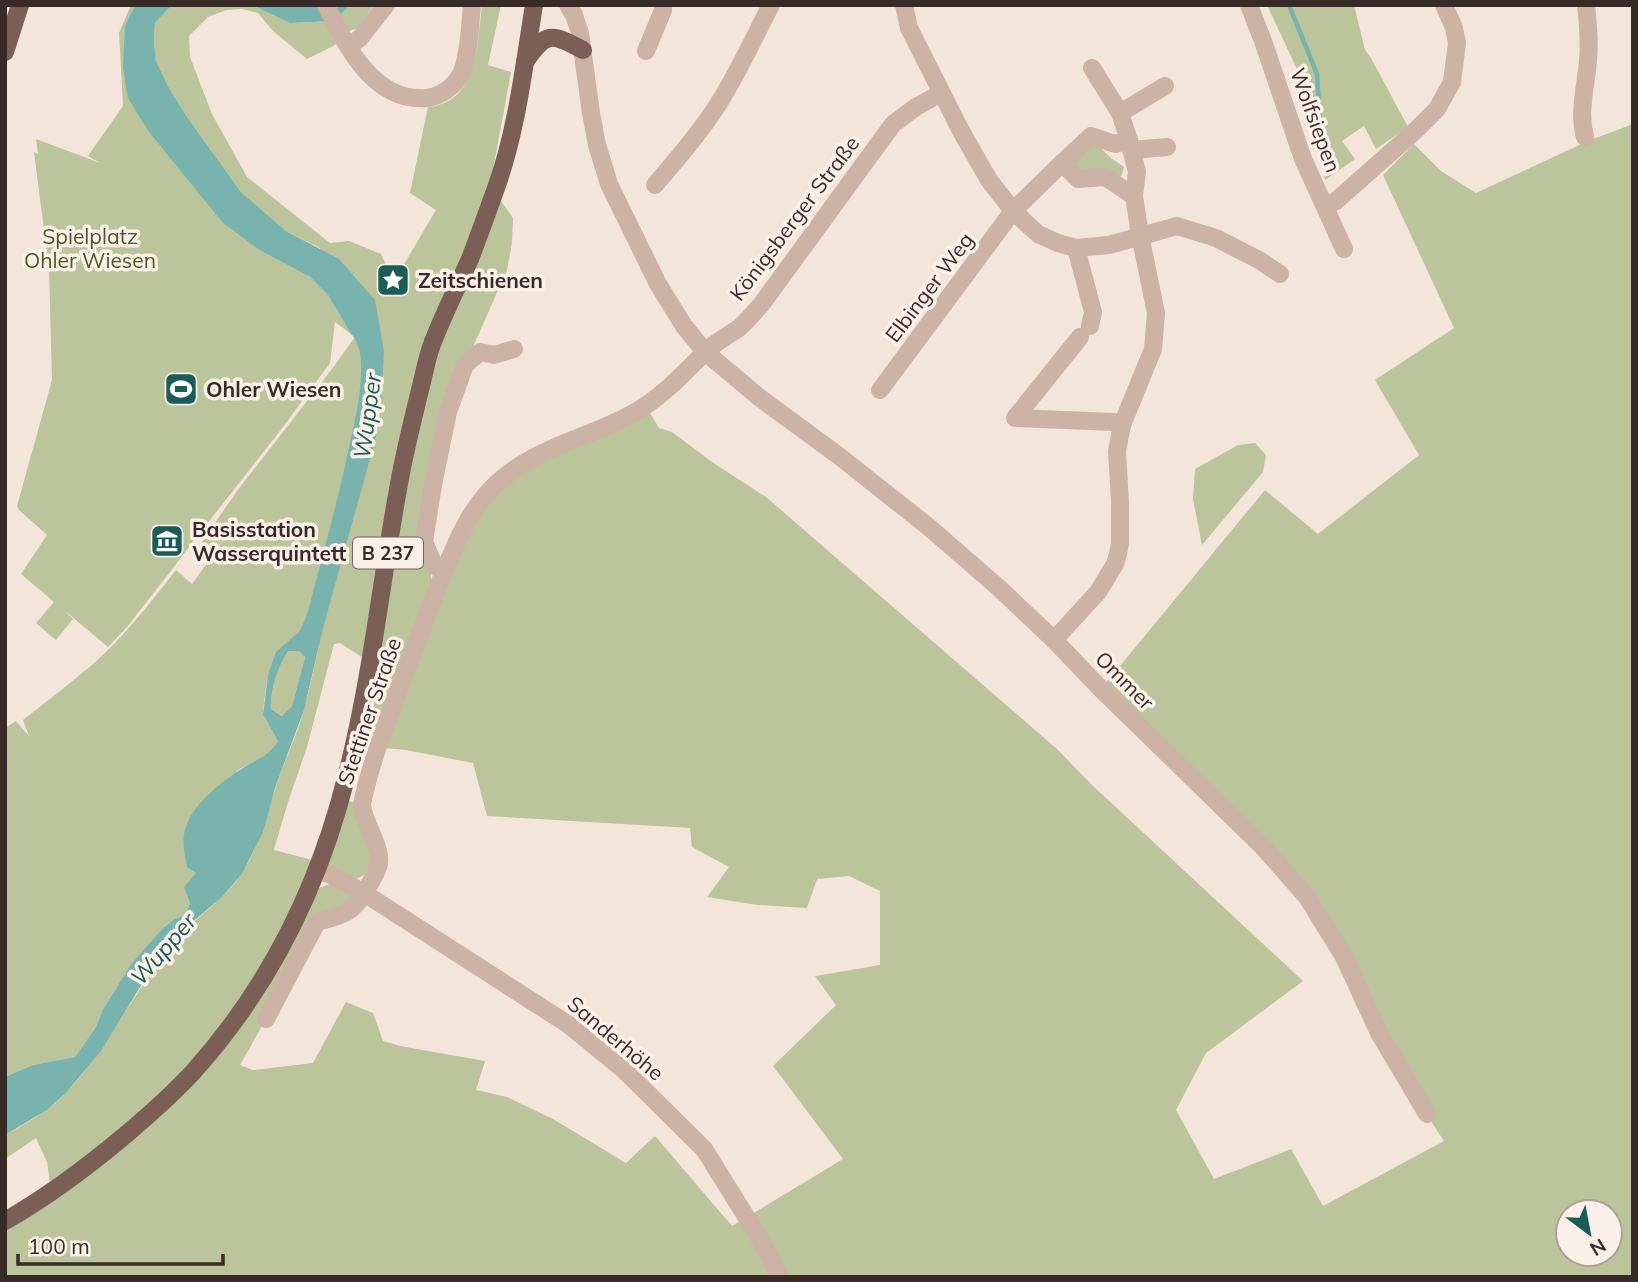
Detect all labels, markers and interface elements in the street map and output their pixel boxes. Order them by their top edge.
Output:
street label: Wolfsiepen [1285,64,1347,176]
street label: Königsberger Straße [724,131,864,305]
park label: Spielplatz Ohler Wiesen [24,223,156,273]
street label: Elbinger Weg [879,227,979,347]
place icon: Zeitschienen [374,261,412,299]
place label: Zeitschienen [418,267,543,293]
sports icon: Ohler Wiesen [162,370,200,408]
water label: Wupper [347,370,388,461]
place label: Ohler Wiesen [206,376,341,402]
place label: Basisstation Wasserquintett [192,516,346,566]
museum icon: Basisstation Wasserquintett [148,522,186,560]
road number: B 237 [353,538,423,568]
street label: Stettiner Straße [332,634,406,788]
street label: Ommer [1090,645,1160,715]
water label: Wupper [124,906,203,991]
street label: Sanderhöhe [563,990,669,1086]
north arrow [1554,1198,1624,1268]
scale bar [18,1222,222,1266]
text: 100 m [28,1233,90,1259]
text: N [1586,1233,1610,1261]

